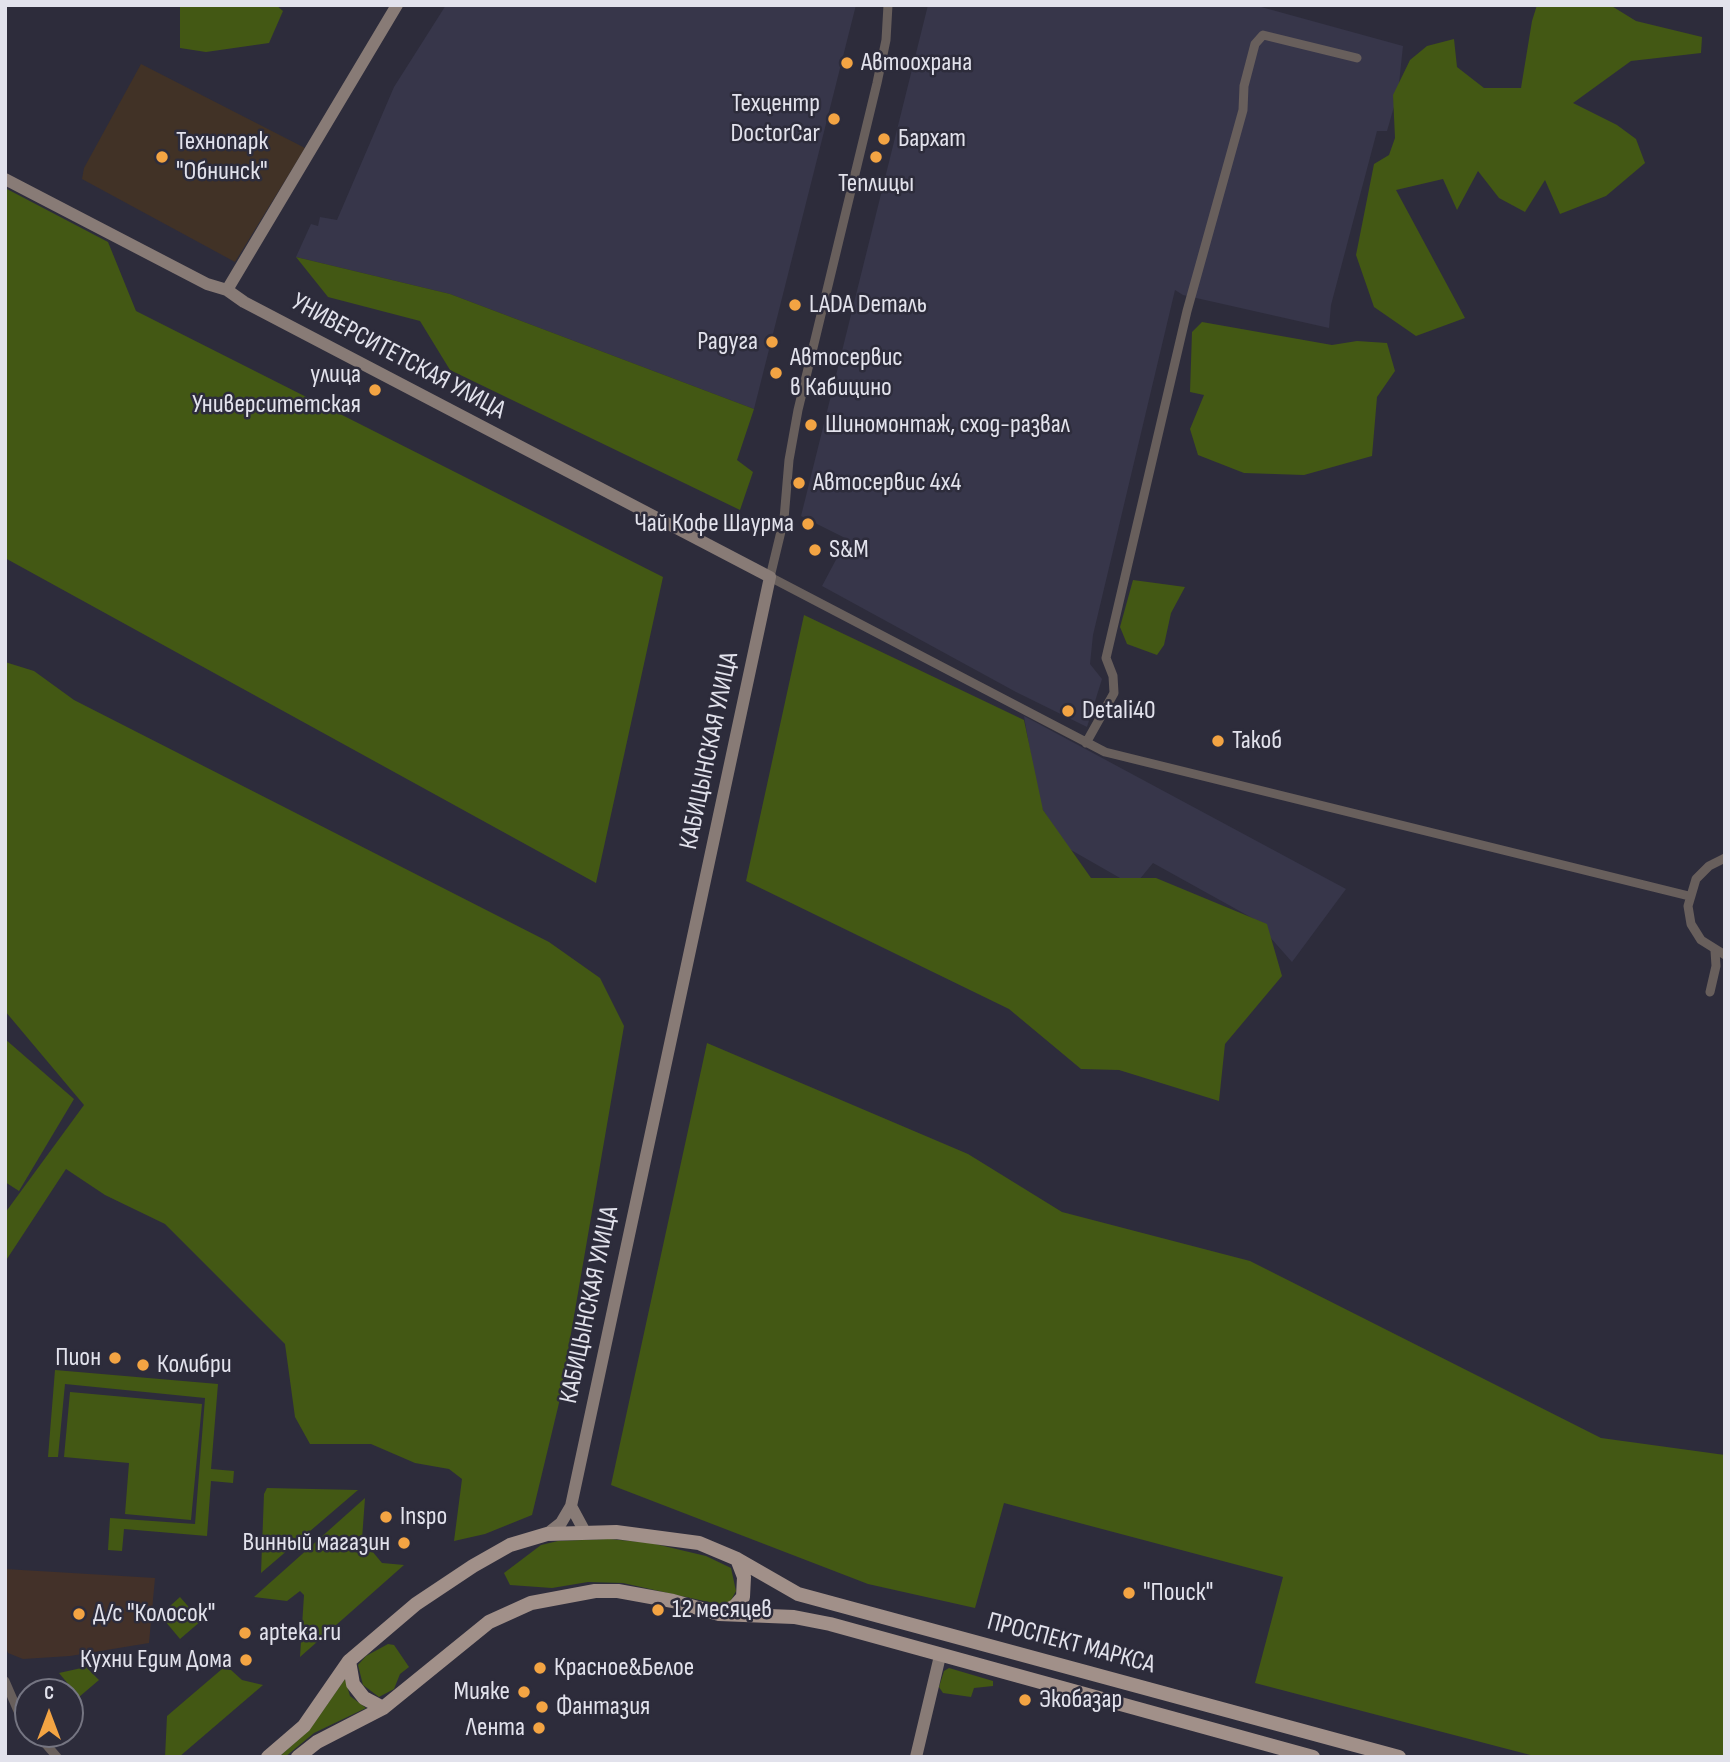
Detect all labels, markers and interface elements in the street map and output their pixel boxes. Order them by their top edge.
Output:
place label: Автоохрана [861,47,972,79]
marker: Автоохрана [839,55,855,71]
place label: Техцентр DoctorCar [731,88,820,150]
marker: Техцентр DoctorCar [826,111,842,127]
place label: Бархат [898,123,966,155]
place label: Технопарк "Обнинск" [176,126,268,188]
marker: Бархат [876,131,892,147]
marker: Технопарк "Обнинск" [154,149,170,165]
marker: Теплицы [868,149,884,165]
place label: Теплицы [838,168,914,200]
street label: УНИВЕРСИТЕТСКАЯ УЛИЦА [286,287,510,427]
place label: LADA Dеталь [809,289,927,321]
marker: LADA Dеталь [787,297,803,313]
place label: Радуга [697,326,758,358]
marker: Радуга [764,334,780,350]
place label: Автосервис в Кабицино [790,342,903,404]
place label: улица Университетская [192,359,361,420]
marker: Автосервис в Кабицино [768,365,784,381]
marker: улица Университетская [367,382,383,398]
place label: Шиномонтаж, сход-развал [825,409,1070,441]
marker: Шиномонтаж, сход-развал [803,417,819,433]
place label: Автосервис 4х4 [813,467,961,499]
marker: Автосервис 4х4 [791,475,807,491]
place label: Чай Кофе Шаурма [634,508,794,540]
marker: Чай Кофе Шаурма [800,516,816,532]
place label: S&M [829,534,869,566]
marker: S&M [807,542,823,558]
street label: КАБИЦЫНСКАЯ УЛИЦА [674,650,746,852]
place label: Detali40 [1082,695,1156,727]
marker: Detali40 [1060,703,1076,719]
place label: Такоб [1232,725,1282,757]
marker: Такоб [1210,733,1226,749]
street label: КАБИЦЫНСКАЯ УЛИЦА [554,1204,626,1406]
place label: Пион [55,1342,101,1374]
place label: Колибри [157,1349,232,1381]
marker: Пион [107,1350,123,1366]
marker: Колибри [135,1357,151,1373]
place label: Inspo [400,1501,447,1533]
marker: Inspo [378,1509,394,1525]
place label: Винный магазин [243,1527,390,1559]
marker: Винный магазин [396,1535,412,1551]
place label: "Поиск" [1143,1577,1213,1609]
marker: "Поиск" [1121,1585,1137,1601]
place label: 12 месяцев [672,1594,772,1626]
place label: Д/с "Колосок" [93,1598,215,1630]
marker: 12 месяцев [650,1602,666,1618]
marker: Д/с "Колосок" [71,1606,87,1622]
street label: ПРОСПЕКТ МАРКСА [984,1607,1158,1681]
place label: apteka.ru [259,1617,341,1649]
marker: apteka.ru [237,1625,253,1641]
place label: Кухни Едим Дома [80,1644,232,1676]
marker: Кухни Едим Дома [238,1652,254,1668]
place label: Красное&Белое [554,1652,694,1684]
marker: Красное&Белое [532,1660,548,1676]
place label: Мияке [454,1676,510,1708]
north arrow [14,1678,84,1748]
text: С [44,1682,54,1705]
marker: Мияке [516,1684,532,1700]
place label: Экобазар [1039,1684,1122,1716]
place label: Фантазия [556,1691,650,1723]
marker: Экобазар [1017,1692,1033,1708]
marker: Фантазия [534,1699,550,1715]
place label: Лента [466,1712,525,1744]
marker: Лента [531,1720,547,1736]

